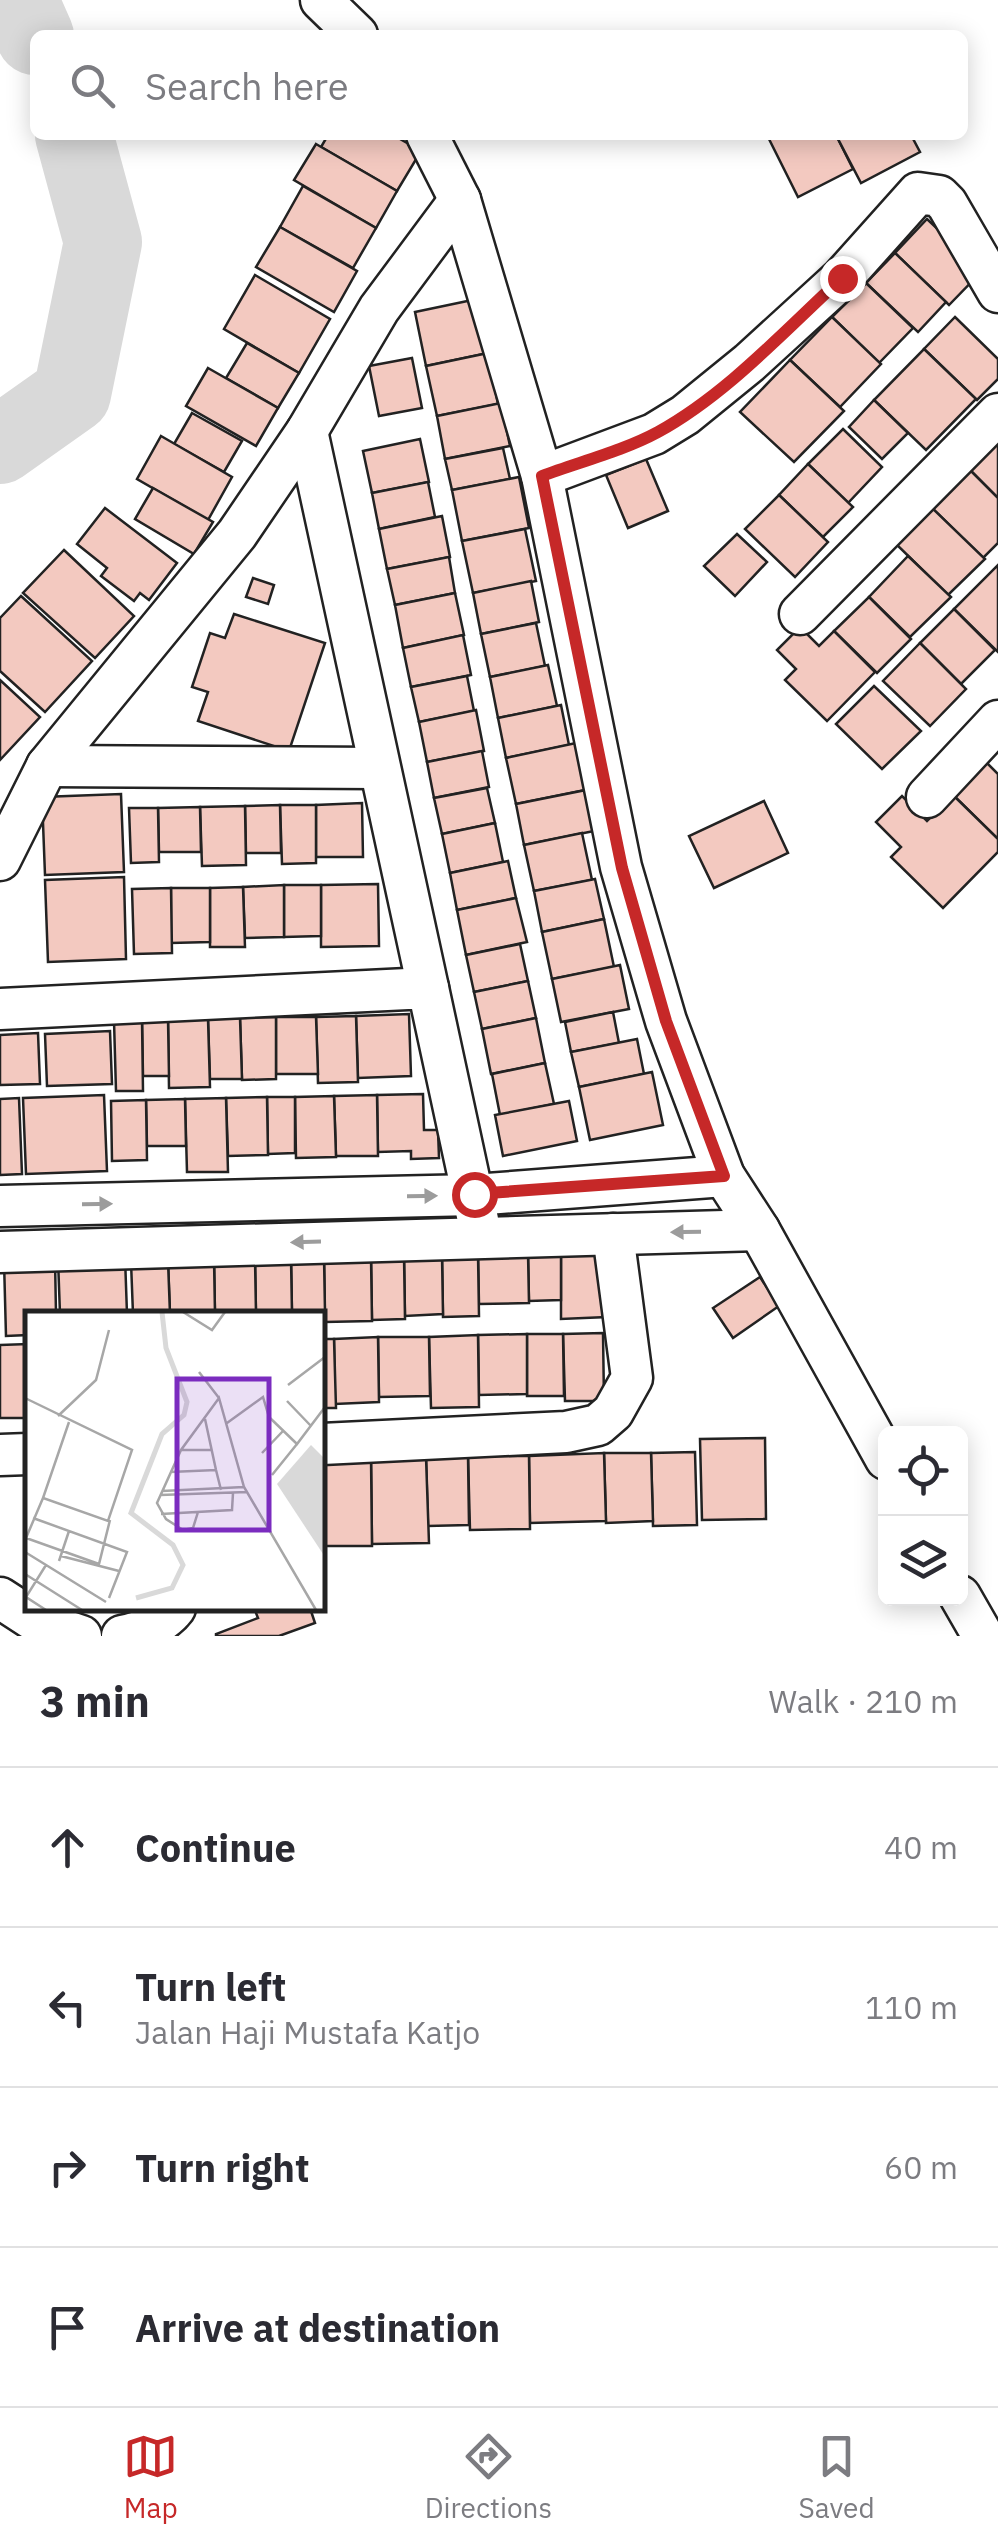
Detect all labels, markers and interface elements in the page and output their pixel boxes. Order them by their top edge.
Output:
search box [30,30,968,140]
icon: search [65,58,120,113]
text: Search here [145,61,349,110]
route end [820,256,866,302]
route start [452,1172,498,1218]
one-way arrow [407,1187,439,1203]
one-way arrow [82,1195,114,1211]
one-way arrow [670,1224,702,1240]
one-way arrow [290,1235,322,1251]
inset map [25,1311,325,1611]
map controls [878,1426,968,1606]
button: locate [878,1426,968,1516]
button: layers [878,1516,968,1606]
text: 3 min [40,1674,150,1729]
text: Walk · 210 m [769,1680,958,1722]
icon: ahead [40,1820,95,1875]
text: Continue [135,1823,296,1872]
text: 40 m [884,1826,958,1868]
text: Turn left [135,1962,286,2011]
icon: left [40,1980,95,2035]
text: 110 m [865,1986,958,2028]
text: Jalan Haji Mustafa Katjo [135,2011,480,2053]
icon: right [40,2140,95,2195]
text: Turn right [135,2143,310,2192]
text: 60 m [884,2146,958,2188]
icon: arrive [40,2300,95,2355]
text: Arrive at destination [135,2303,500,2352]
tab: Map [123,2429,178,2526]
tab: Directions [425,2429,552,2526]
tab: Saved [799,2429,875,2526]

